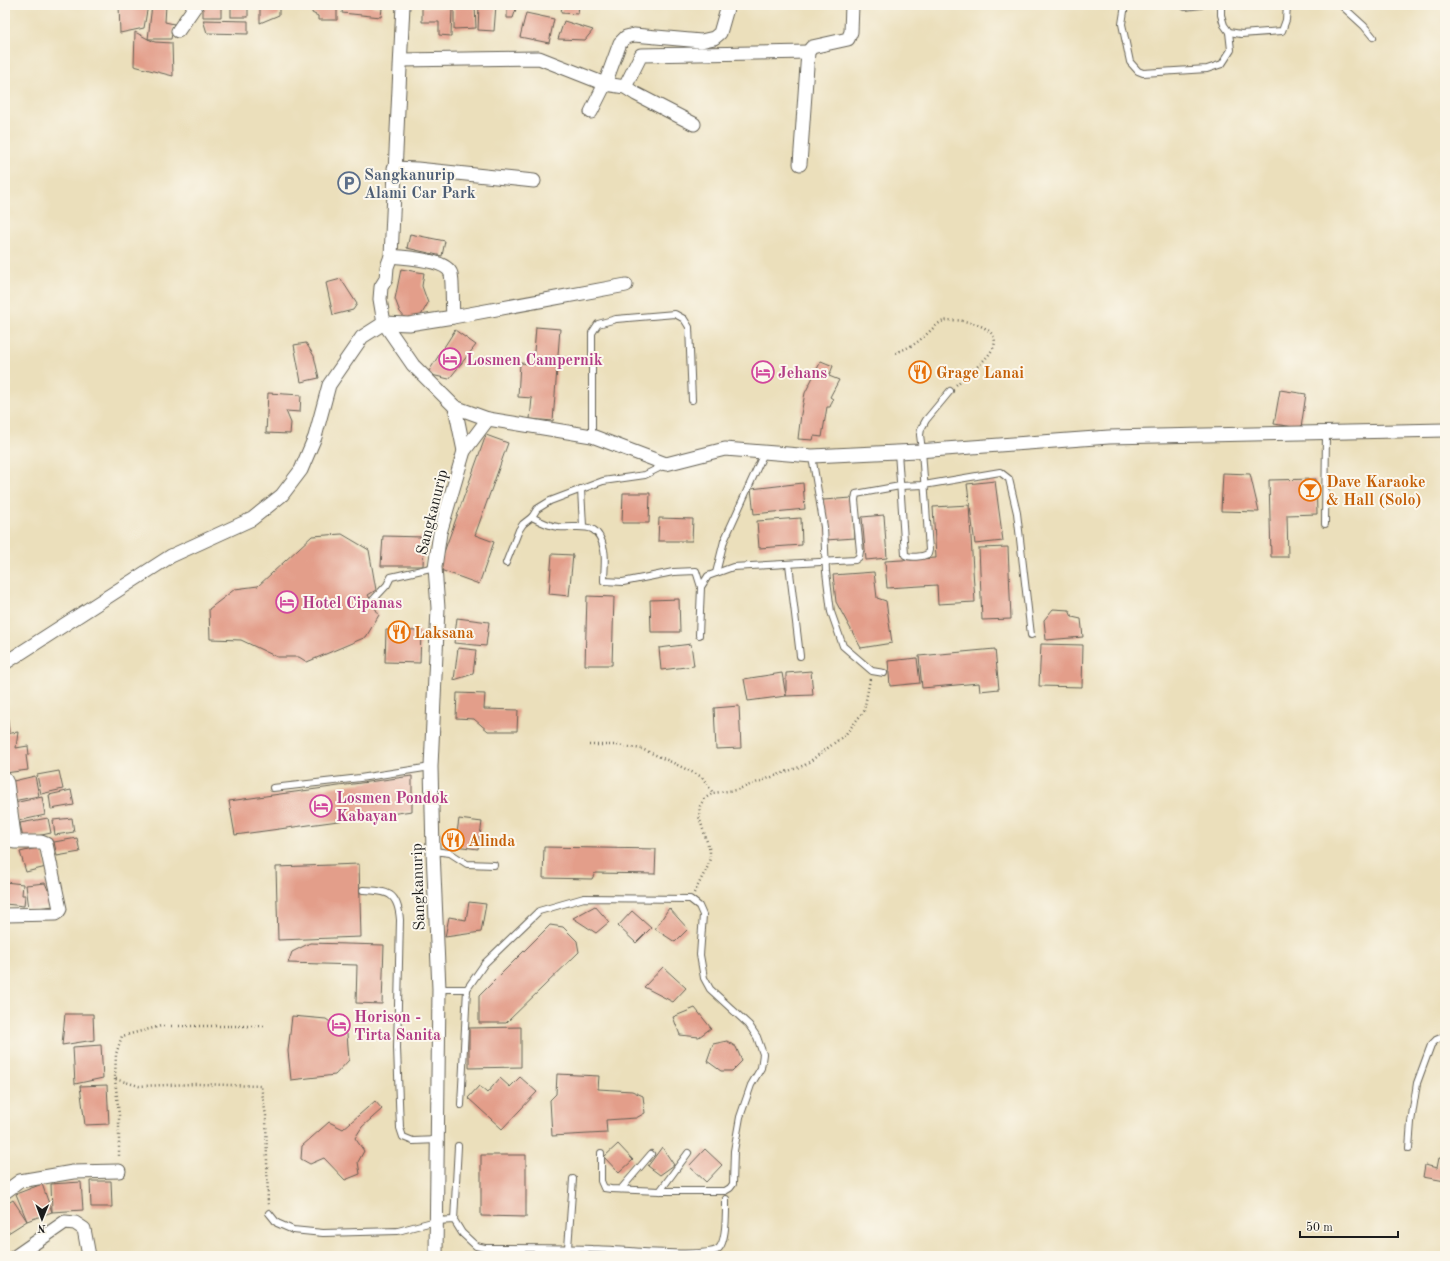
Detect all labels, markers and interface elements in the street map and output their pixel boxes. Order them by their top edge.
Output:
place label: Sangkanurip Alami Car Park [364,168,476,202]
parking icon: Sangkanurip Alami Car Park [336,170,362,196]
hotel icon: Losmen Campernik [437,346,463,372]
place label: Losmen Campernik [466,353,603,369]
hotel icon: Jehans [750,359,776,385]
restaurant icon: Grage Lanai [907,359,933,385]
place label: Jehans [778,366,827,382]
place label: Grage Lanai [936,366,1024,382]
street label: Sangkanurip [415,468,451,557]
place label: Dave Karaoke & Hall (Solo) [1326,475,1426,509]
bar icon: Dave Karaoke & Hall (Solo) [1297,477,1323,503]
hotel icon: Hotel Cipanas [274,589,300,615]
place label: Hotel Cipanas [302,596,402,612]
restaurant icon: Laksana [386,619,412,645]
place label: Laksana [414,626,474,642]
place label: Losmen Pondok Kabayan [336,791,448,825]
hotel icon: Losmen Pondok Kabayan [308,793,334,819]
restaurant icon: Alinda [440,827,466,853]
place label: Alinda [468,834,515,850]
street label: Sangkanurip [409,843,429,931]
place label: Horison - Tirta Sanita [354,1010,441,1044]
hotel icon: Horison - Tirta Sanita [326,1012,352,1038]
north arrow [22,1199,62,1239]
scale bar [1300,1213,1398,1239]
text: 50 m [1306,1221,1333,1234]
text: N [37,1222,46,1233]

